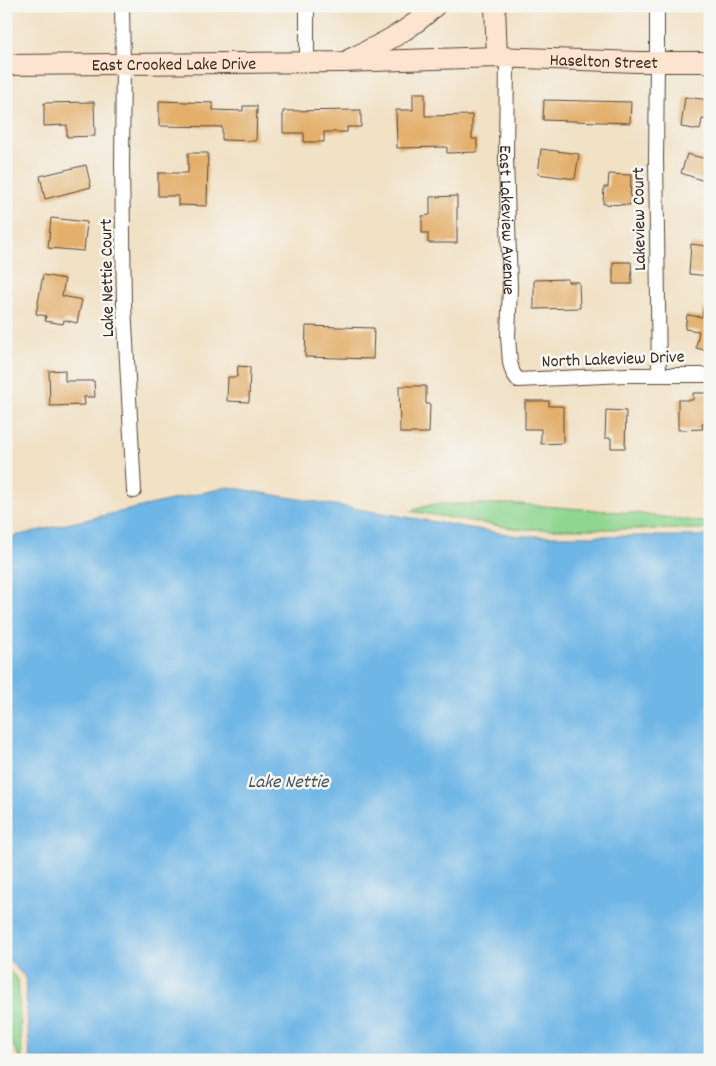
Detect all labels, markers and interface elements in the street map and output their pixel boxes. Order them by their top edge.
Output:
street label: Haselton Street [549,49,658,77]
street label: East Crooked Lake Drive [92,53,256,79]
street label: East Lakeview Avenue [491,145,520,295]
street label: Lakeview Court [627,167,654,271]
street label: Lake Nettie Court [95,218,122,337]
street label: North Lakeview Drive [541,346,685,375]
water label: Lake Nettie [248,770,330,797]

